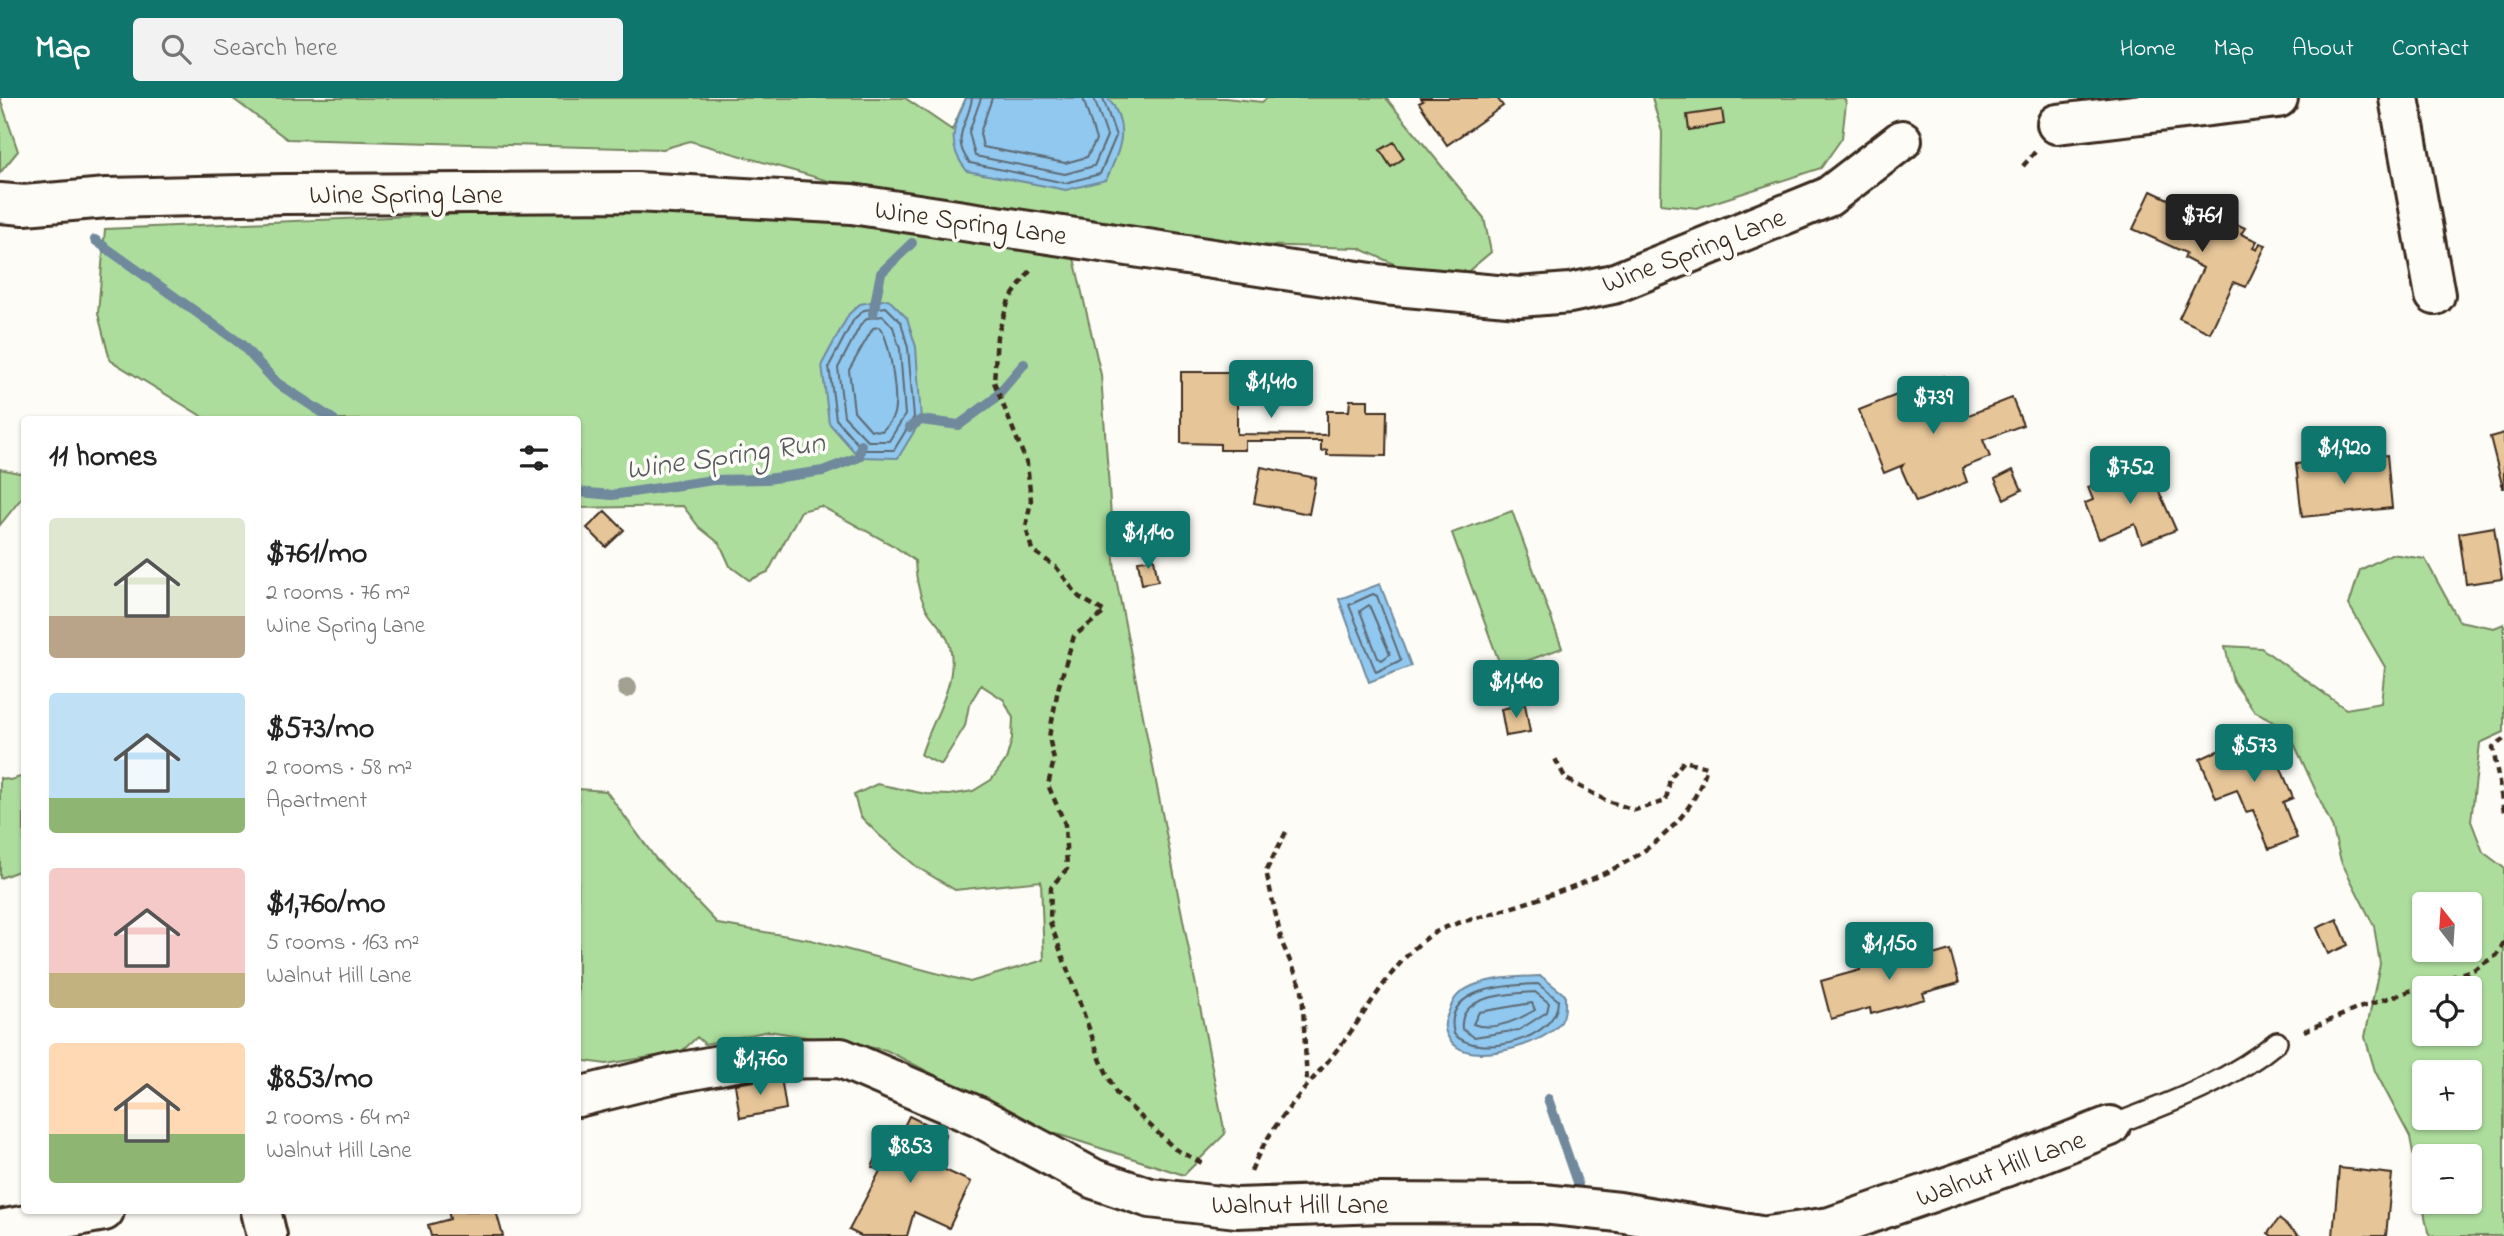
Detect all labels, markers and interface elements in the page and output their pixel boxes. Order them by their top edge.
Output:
search box [133,18,623,81]
text: Map [35,25,91,73]
icon: search [157,30,195,68]
text: Search here [213,30,337,68]
text: Home [2120,32,2176,67]
text: Map [2214,32,2254,67]
text: About [2292,32,2354,67]
text: Contact [2392,32,2469,67]
street label: Wine Spring Lane [309,176,503,217]
street label: Wine Spring Lane [872,191,1070,258]
pin: $761 [2161,194,2243,254]
street label: Wine Spring Lane [1597,198,1792,306]
text: $761 [2182,200,2222,233]
pin: $1,410 [1214,360,1328,420]
text: $1,410 [1245,366,1297,399]
pin: $739 [1892,376,1974,436]
text: $739 [1913,382,1953,415]
water label: Wine Spring Run [623,422,829,494]
pin: $1,920 [2287,426,2401,486]
text: $1,920 [2317,432,2371,465]
text: 11 homes [49,436,157,480]
icon: filters [515,439,553,477]
pin: $752 [2089,446,2171,506]
text: $752 [2106,452,2154,485]
pin: $1,140 [1091,512,1205,571]
text: $1,140 [1122,517,1174,550]
text: $761/mo [266,533,367,577]
icon: home [105,546,189,630]
text: 2 rooms · 76 m² [266,577,410,610]
text: Wine Spring Lane [266,610,425,643]
pin: $1,440 [1459,660,1573,720]
text: $1,440 [1489,666,1543,699]
text: $573/mo [266,708,374,752]
icon: home [105,721,189,805]
pin: $573 [2213,724,2295,784]
text: $573 [2231,730,2277,763]
text: 2 rooms · 58 m² [266,752,412,785]
text: Apartment [266,785,367,818]
text: $1,760/mo [266,883,386,927]
north arrow [2412,892,2482,962]
map controls [2412,892,2482,1214]
icon: home [105,896,189,980]
pin: $1,150 [1832,922,1946,982]
text: 5 rooms · 163 m² [266,927,419,960]
text: $1,150 [1861,928,1917,961]
text: Walnut Hill Lane [266,960,412,993]
button: locate [2412,976,2482,1046]
pin: $1,760 [703,1038,817,1097]
text: $1,760 [733,1043,787,1076]
text: $853/mo [266,1058,373,1102]
button: + [2412,1060,2482,1130]
icon: home [105,1071,189,1155]
text: 2 rooms · 64 m² [266,1102,410,1135]
street label: Walnut Hill Lane [1911,1121,2092,1220]
pin: $853 [869,1126,951,1185]
text: $853 [887,1131,933,1164]
text: Walnut Hill Lane [266,1135,412,1168]
button: − [2412,1144,2482,1214]
street label: Walnut Hill Lane [1211,1186,1389,1227]

